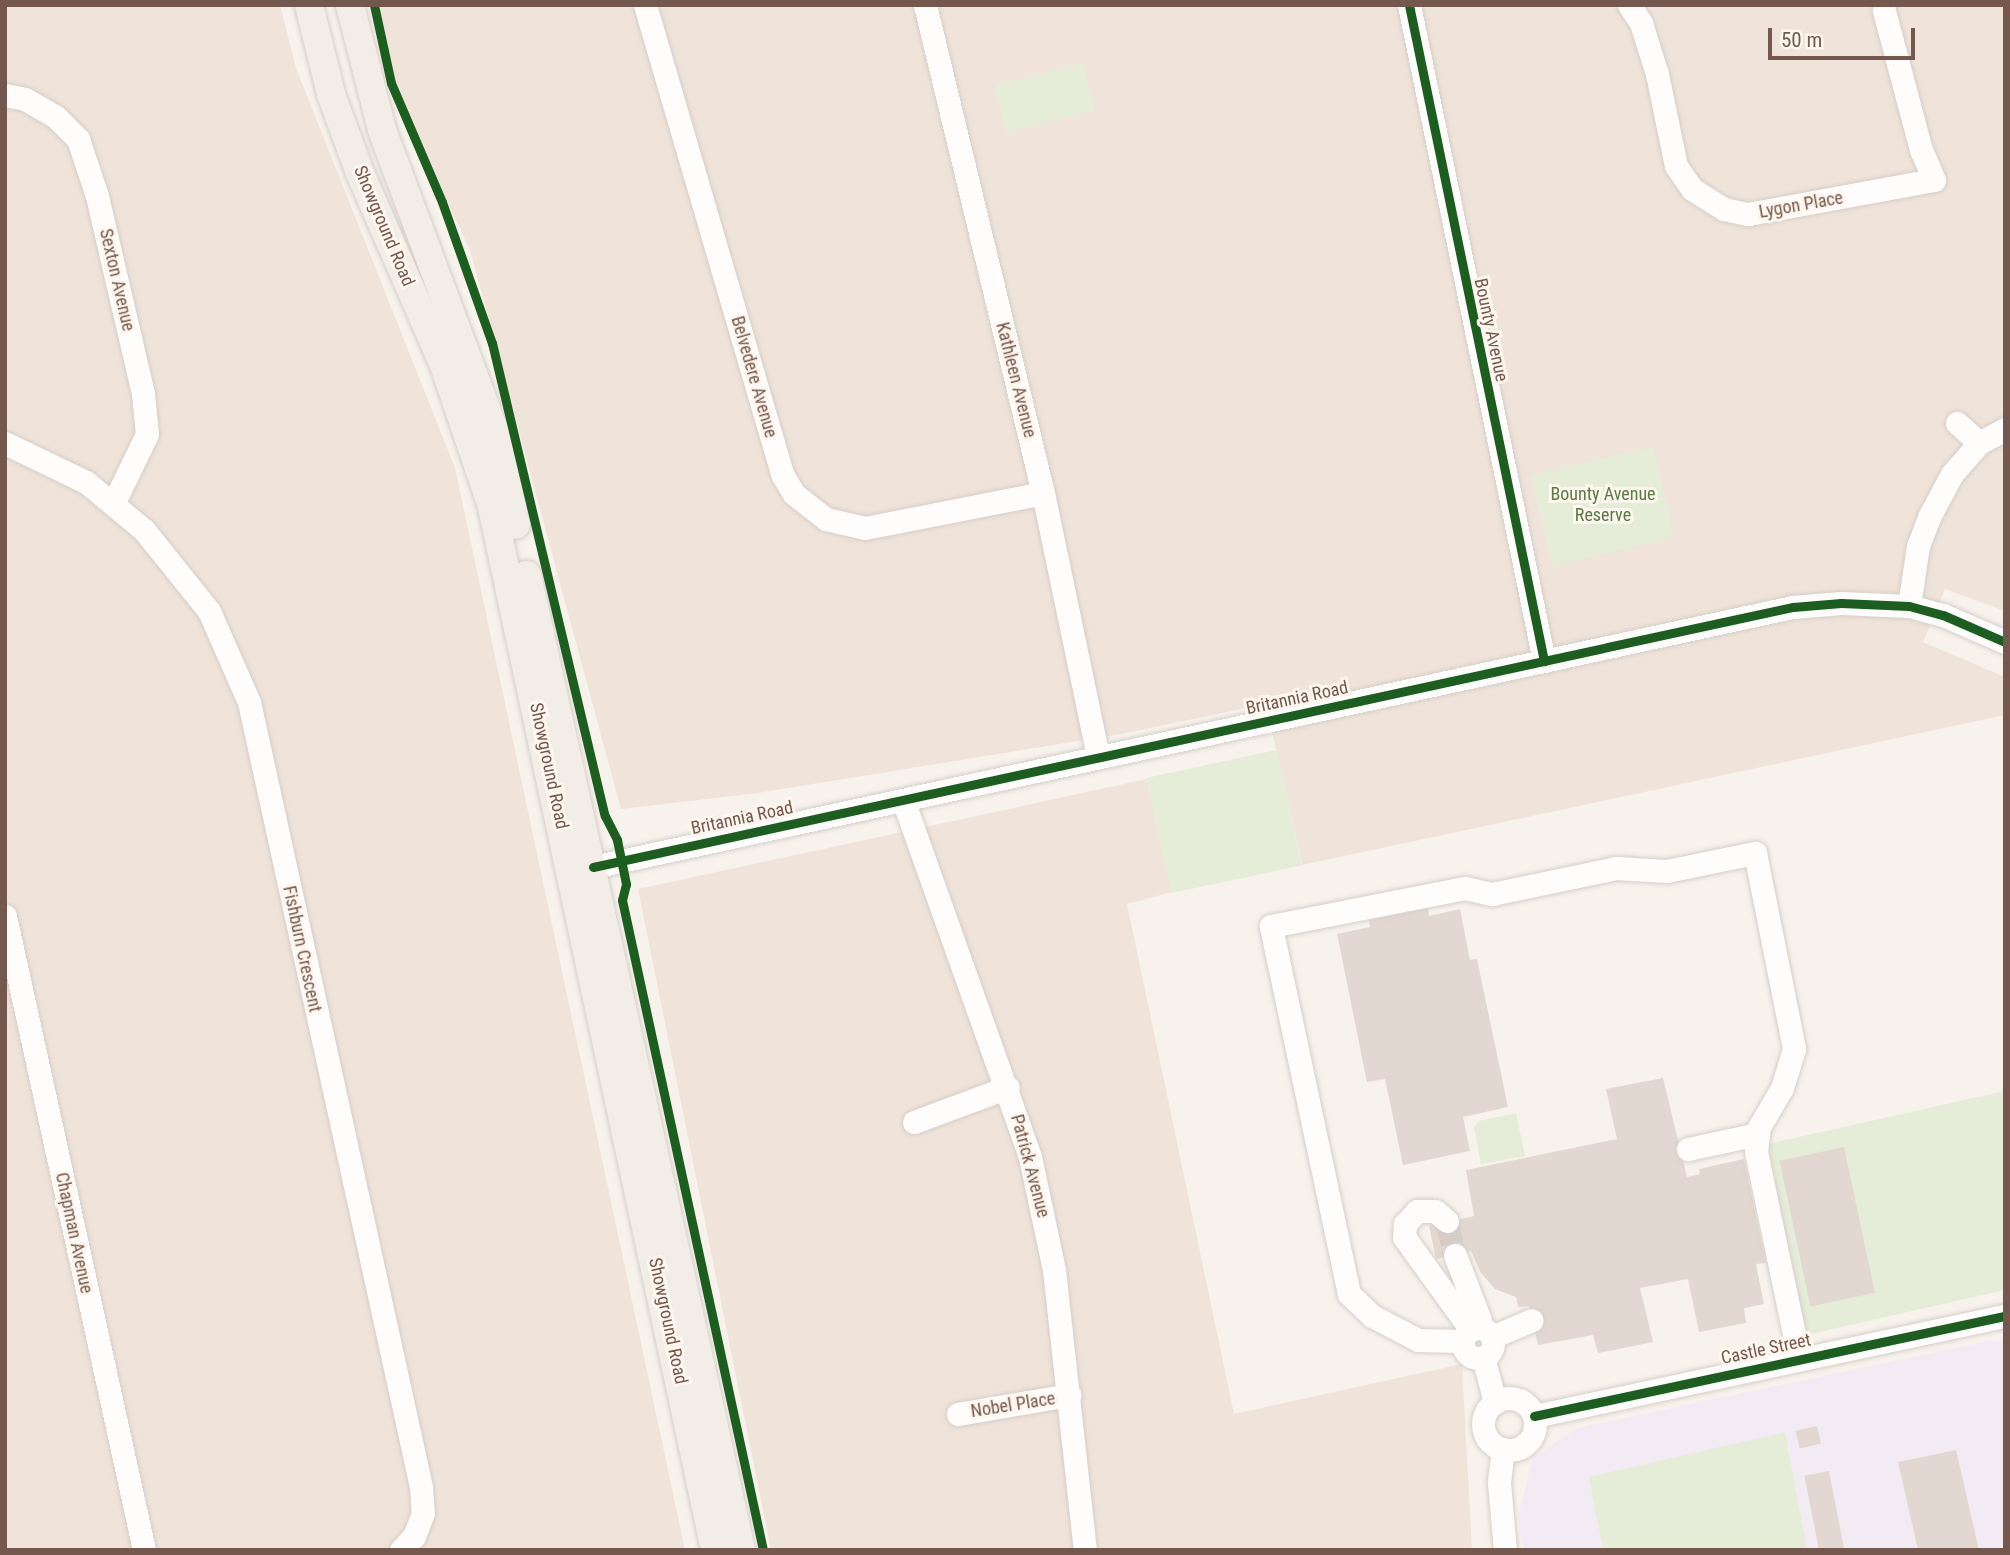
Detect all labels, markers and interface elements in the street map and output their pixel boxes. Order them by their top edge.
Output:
scale bar [1772,14,1919,58]
text: 50 m [1781,28,1822,52]
street label: Showground Road [349,163,419,289]
street label: Lygon Place [1757,187,1845,223]
street label: Sexton Avenue [95,227,139,333]
street label: Bounty Avenue [1470,276,1512,384]
street label: Belvedere Avenue [726,314,782,440]
street label: Kathleen Avenue [991,320,1041,440]
park label: Bounty Avenue Reserve [1550,484,1656,526]
street label: Britannia Road [1244,677,1350,719]
street label: Showground Road [525,701,573,831]
street label: Britannia Road [689,797,795,839]
street label: Fishburn Crescent [278,884,326,1014]
street label: Patrick Avenue [1006,1112,1054,1220]
street label: Chapman Avenue [51,1170,97,1296]
street label: Showground Road [644,1256,692,1386]
street label: Castle Street [1719,1329,1813,1369]
street label: Nobel Place [969,1388,1057,1422]

